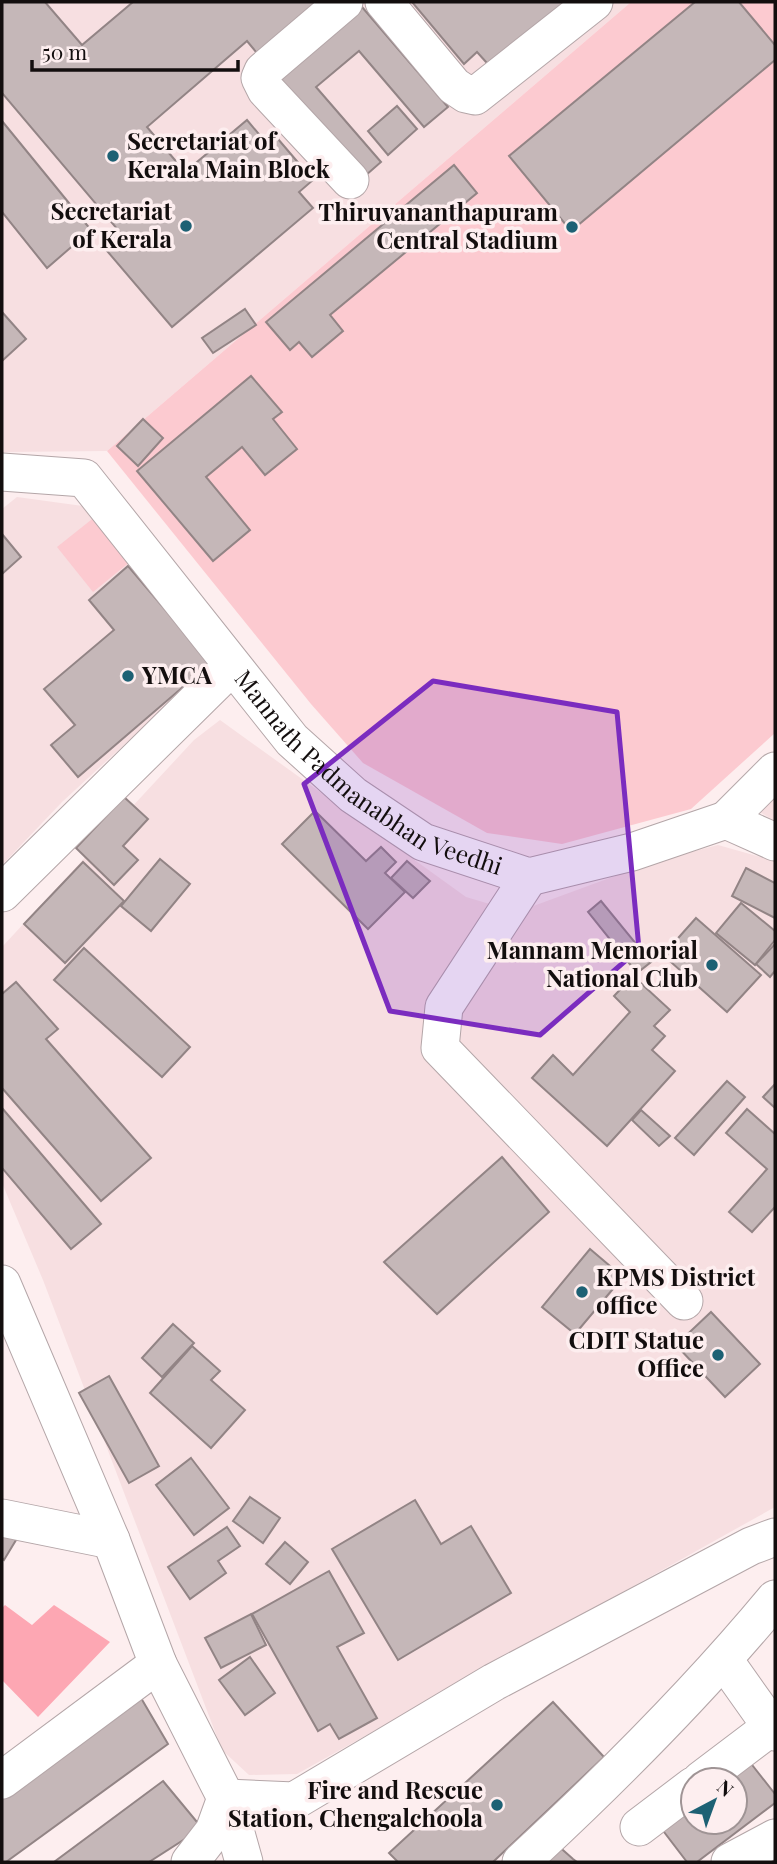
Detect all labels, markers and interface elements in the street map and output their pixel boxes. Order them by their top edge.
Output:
scale bar [32,28,238,72]
text: 50 m [42,37,88,65]
place label: Secretariat of Kerala Main Block [127,124,331,184]
marker: Secretariat of Kerala Main Block [105,148,121,164]
place label: Secretariat of Kerala [50,194,173,254]
place label: Thiruvananthapuram Central Stadium [318,195,558,255]
marker: Secretariat of Kerala [178,218,194,234]
marker: Thiruvananthapuram Central Stadium [564,219,580,235]
place label: YMCA [141,658,213,690]
street label: Mannath Padmanabhan Veedhi [229,663,507,881]
marker: YMCA [120,668,136,684]
place label: Mannam Memorial National Club [487,933,699,993]
marker: Mannam Memorial National Club [704,957,720,973]
place label: KPMS District office [596,1260,756,1320]
marker: KPMS District office [574,1284,590,1300]
place label: CDIT Statue Office [569,1323,704,1383]
marker: CDIT Statue Office [710,1347,726,1363]
north arrow [679,1766,749,1836]
place label: Fire and Rescue Station, Chengalchoola [228,1773,484,1833]
text: N [712,1773,740,1802]
marker: Fire and Rescue Station, Chengalchoola [489,1797,505,1813]

